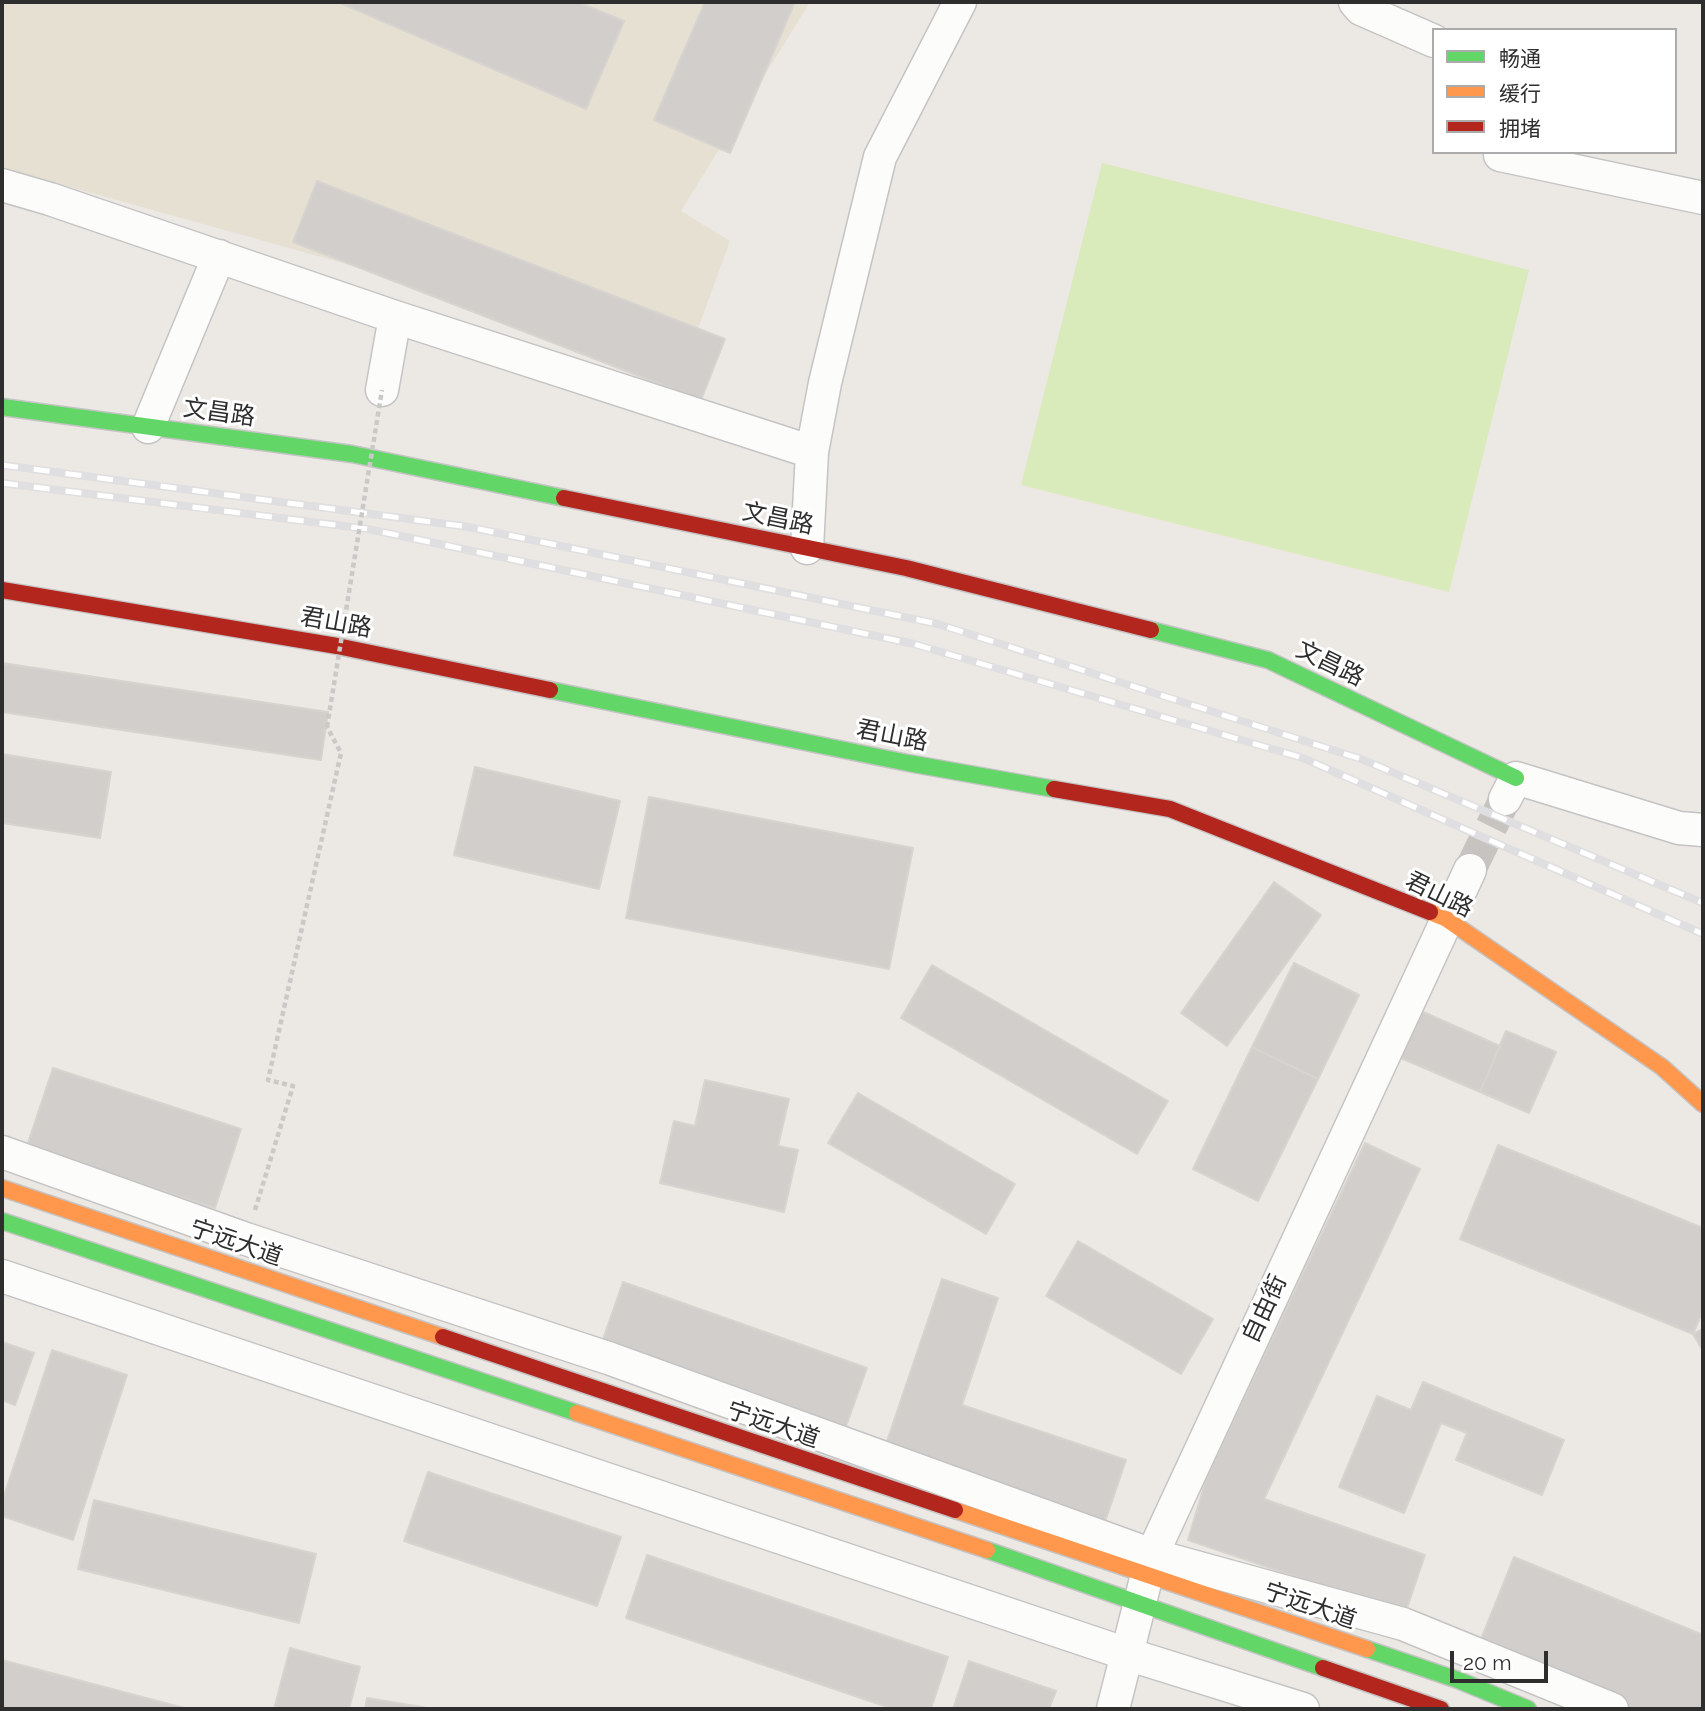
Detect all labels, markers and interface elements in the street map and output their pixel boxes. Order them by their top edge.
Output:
legend [1432,28,1677,154]
text: 畅通 [1499,46,1541,71]
text: 缓行 [1499,81,1541,106]
text: 拥堵 [1499,116,1541,141]
street label: 文昌路 [181,394,257,432]
street label: 文昌路 [740,497,816,541]
street label: 君山路 [298,603,374,643]
street label: 文昌路 [1291,635,1369,693]
street label: 君山路 [854,715,930,757]
street label: 君山路 [1400,866,1478,924]
street label: 宁远大道 [186,1214,286,1272]
street label: 自由街 [1237,1270,1293,1348]
street label: 宁远大道 [723,1396,823,1454]
street label: 宁远大道 [1260,1577,1360,1635]
scale bar [1453,1638,1551,1682]
text: 20 m [1463,1650,1511,1675]

